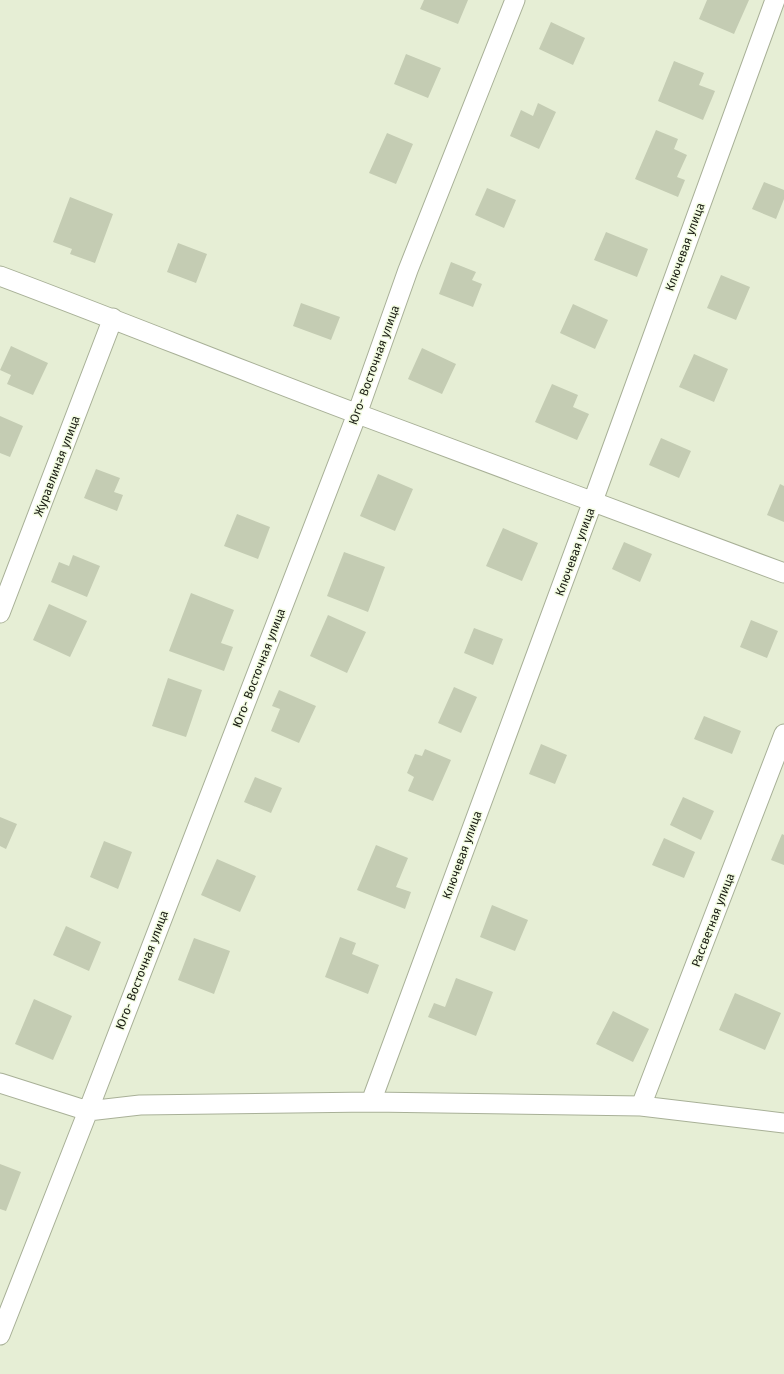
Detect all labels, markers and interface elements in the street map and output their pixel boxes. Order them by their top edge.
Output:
street label: Ключевая улица [663,201,707,293]
street label: Юго- Восточная улица [346,303,402,427]
street label: Журавлиная улица [31,414,83,518]
street label: Ключевая улица [553,506,597,598]
street label: Юго- Восточная улица [230,607,288,729]
street label: Ключевая улица [440,809,484,901]
street label: Рассветная улица [689,871,737,969]
street label: Юго- Восточная улица [113,909,171,1031]

